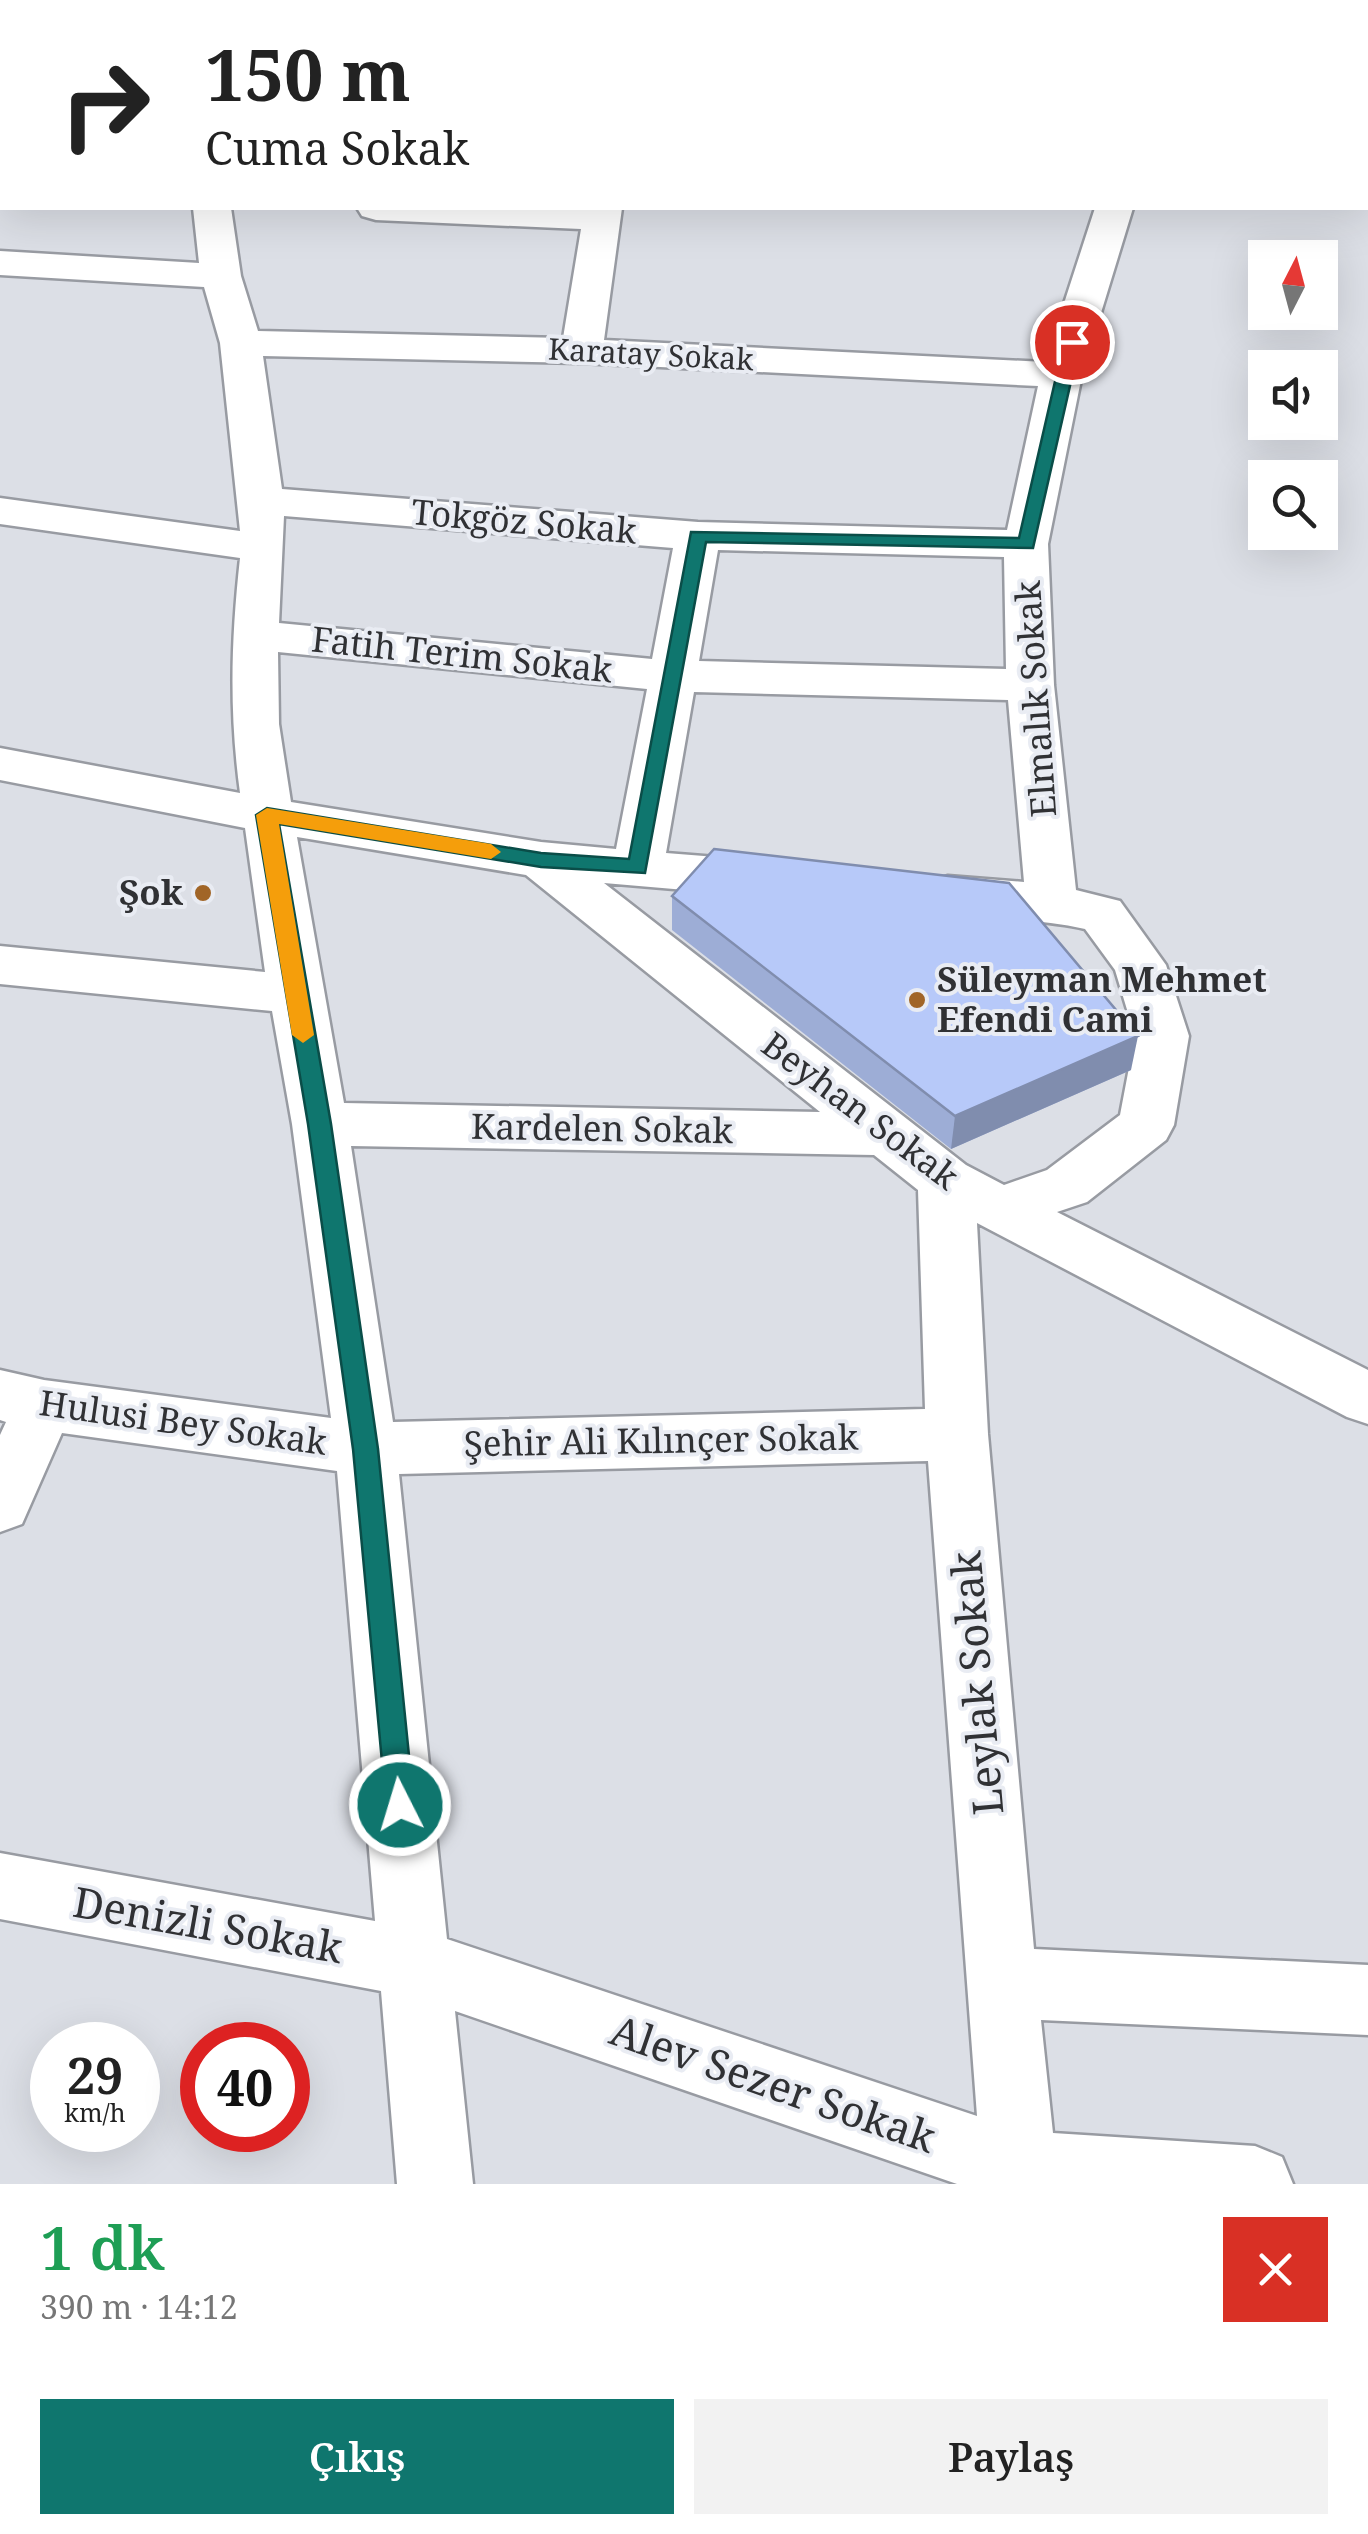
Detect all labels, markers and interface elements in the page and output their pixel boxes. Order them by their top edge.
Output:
text: 150 m [205,26,411,122]
icon: right [40,40,170,170]
text: Cuma Sokak [205,117,469,178]
north arrow [1248,240,1338,330]
map controls [1248,240,1338,550]
pin [1030,300,1115,385]
icon: arrive [1045,315,1100,370]
street label: Karatay Sokak [547,328,755,379]
button: sound [1248,350,1338,440]
button: search [1248,460,1338,550]
street label: Tokgöz Sokak [410,487,639,554]
street label: Elmalık Sokak [1003,579,1066,819]
street label: Fatih Terim Sokak [310,614,615,693]
place label: Şok [119,868,184,915]
marker: Şok [192,882,214,904]
place label: Süleyman Mehmet Efendi Cami [937,955,1267,1042]
marker: Süleyman Mehmet Efendi Cami [906,989,928,1011]
street label: Beyhan Sokak [753,1020,969,1200]
street label: Kardelen Sokak [471,1102,734,1153]
street label: Hulusi Bey Sokak [37,1378,330,1465]
street label: Şehir Ali Kılınçer Sokak [463,1413,859,1466]
street label: Leylak Sokak [936,1549,1015,1817]
position arrow [348,1753,452,1857]
street label: Denizli Sokak [69,1872,348,1975]
street label: Alev Sezer Sokak [603,2000,944,2165]
speed limit sign: 40 [180,2022,310,2152]
text: 29 [67,2041,123,2109]
text: km/h [64,2095,126,2129]
text: 1 dk [40,2206,165,2288]
button: close [1223,2217,1328,2322]
text: 390 m · 14:12 [40,2285,238,2328]
button: Çıkış [40,2399,674,2514]
button: Paylaş [694,2399,1328,2514]

